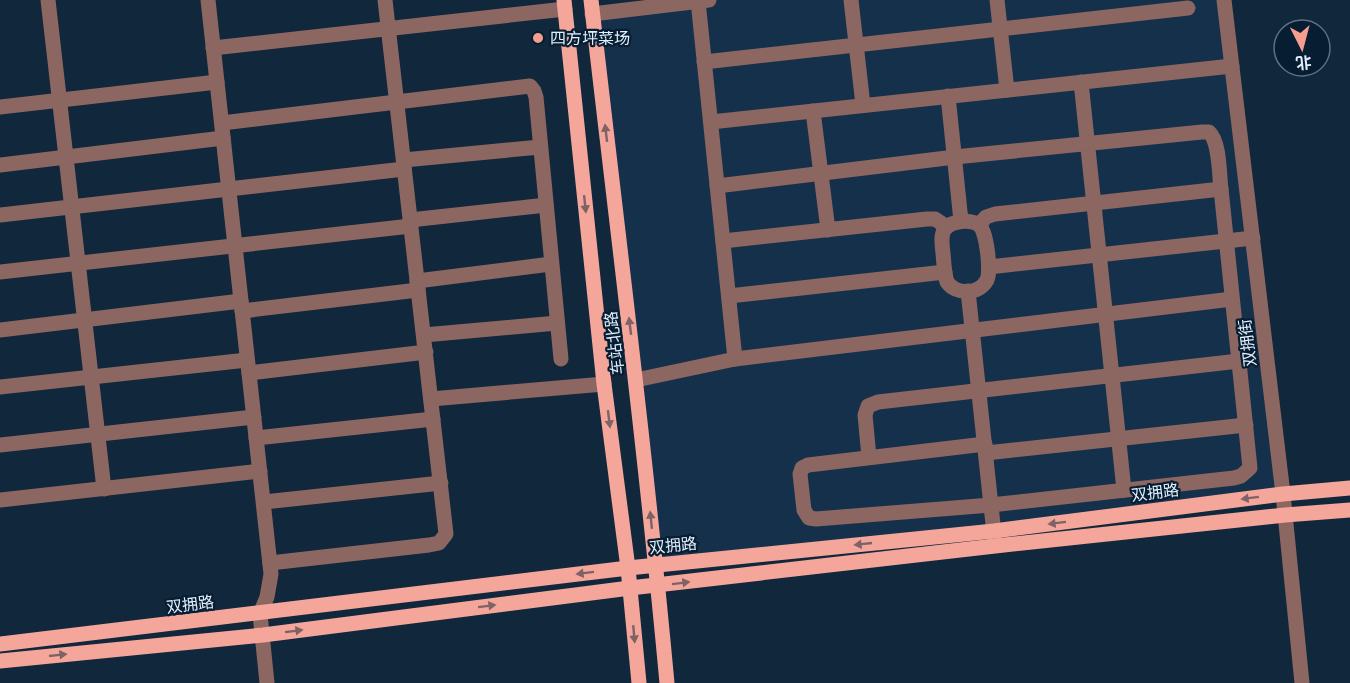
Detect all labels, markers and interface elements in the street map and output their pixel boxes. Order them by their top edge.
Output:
north arrow [1272,18,1332,78]
place label: 四方坪菜场 [550,27,630,49]
marker: 四方坪菜场 [531,31,545,45]
text: 北 [1294,51,1313,75]
one-way arrow [602,123,611,142]
one-way arrow [580,195,590,214]
street label: 车站北路 [599,310,629,376]
one-way arrow [625,317,634,336]
street label: 双拥街 [1233,318,1261,368]
one-way arrow [604,410,613,429]
street label: 双拥路 [1130,478,1180,506]
one-way arrow [1240,494,1259,503]
one-way arrow [647,511,656,530]
one-way arrow [1047,518,1066,528]
street label: 双拥路 [648,532,698,558]
one-way arrow [853,539,872,549]
one-way arrow [576,569,595,578]
one-way arrow [671,578,690,588]
street label: 双拥路 [165,590,215,618]
one-way arrow [478,602,497,611]
one-way arrow [629,624,639,643]
one-way arrow [285,626,304,636]
one-way arrow [49,650,68,660]

